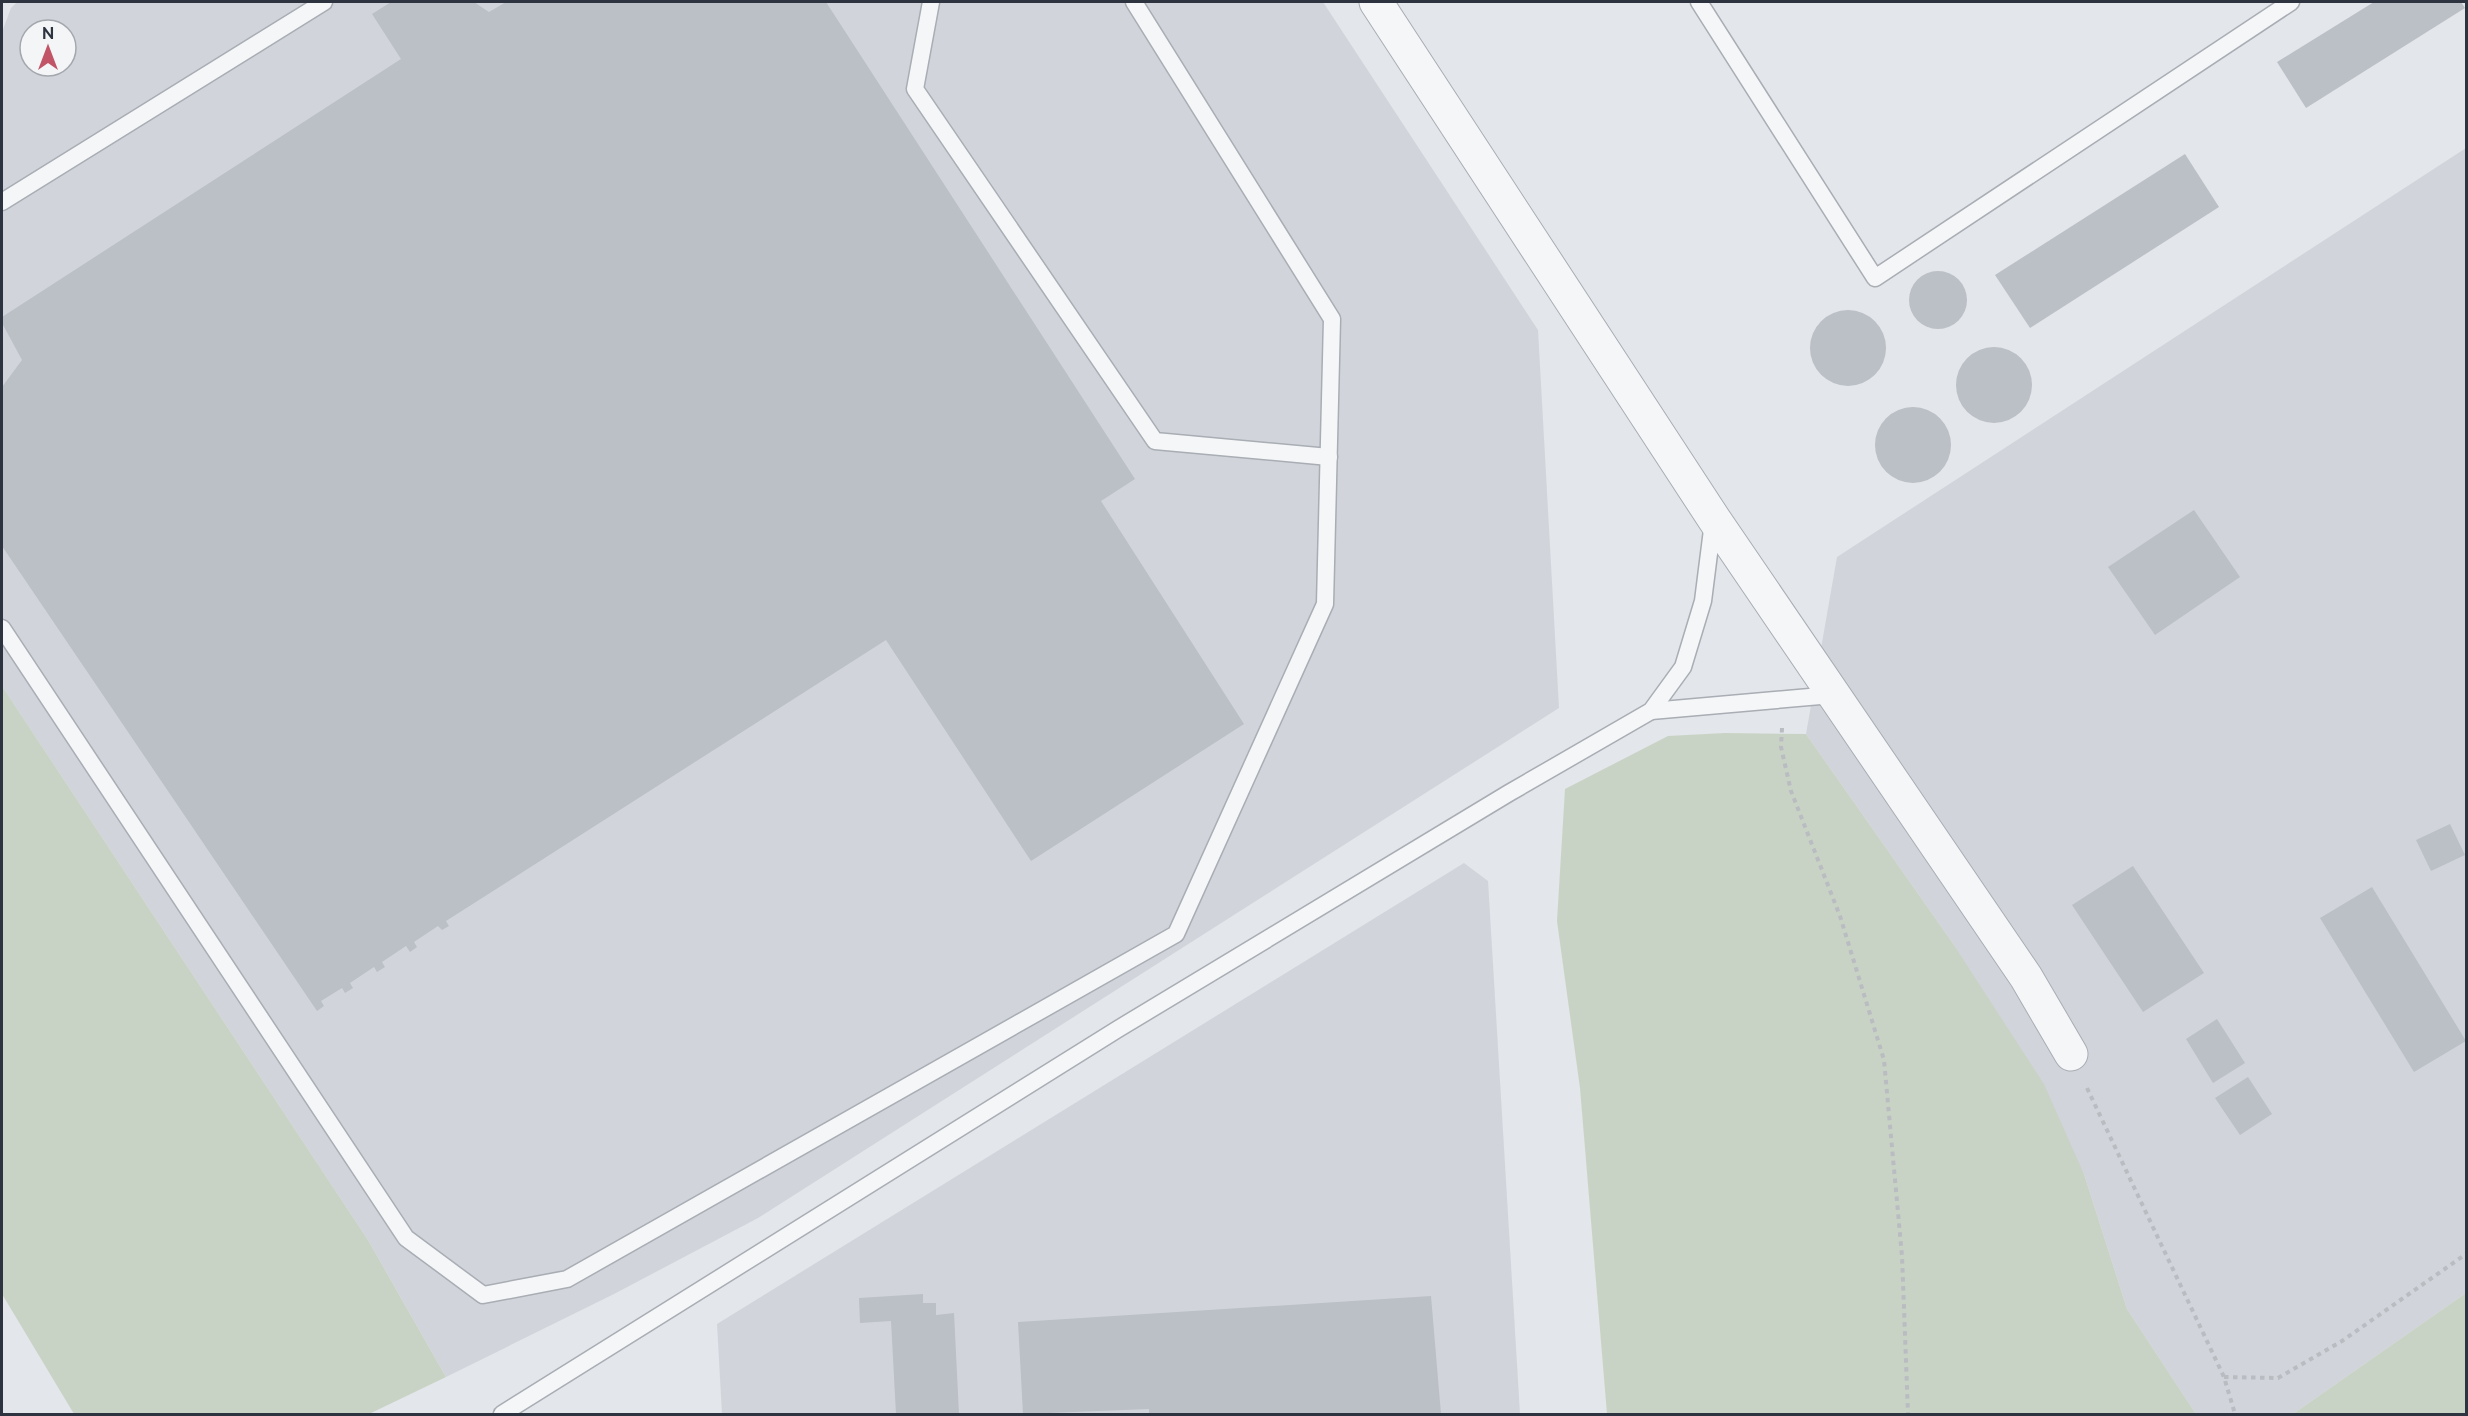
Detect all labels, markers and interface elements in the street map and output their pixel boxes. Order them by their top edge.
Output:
north arrow [18,18,78,78]
text: N [42,24,54,43]

